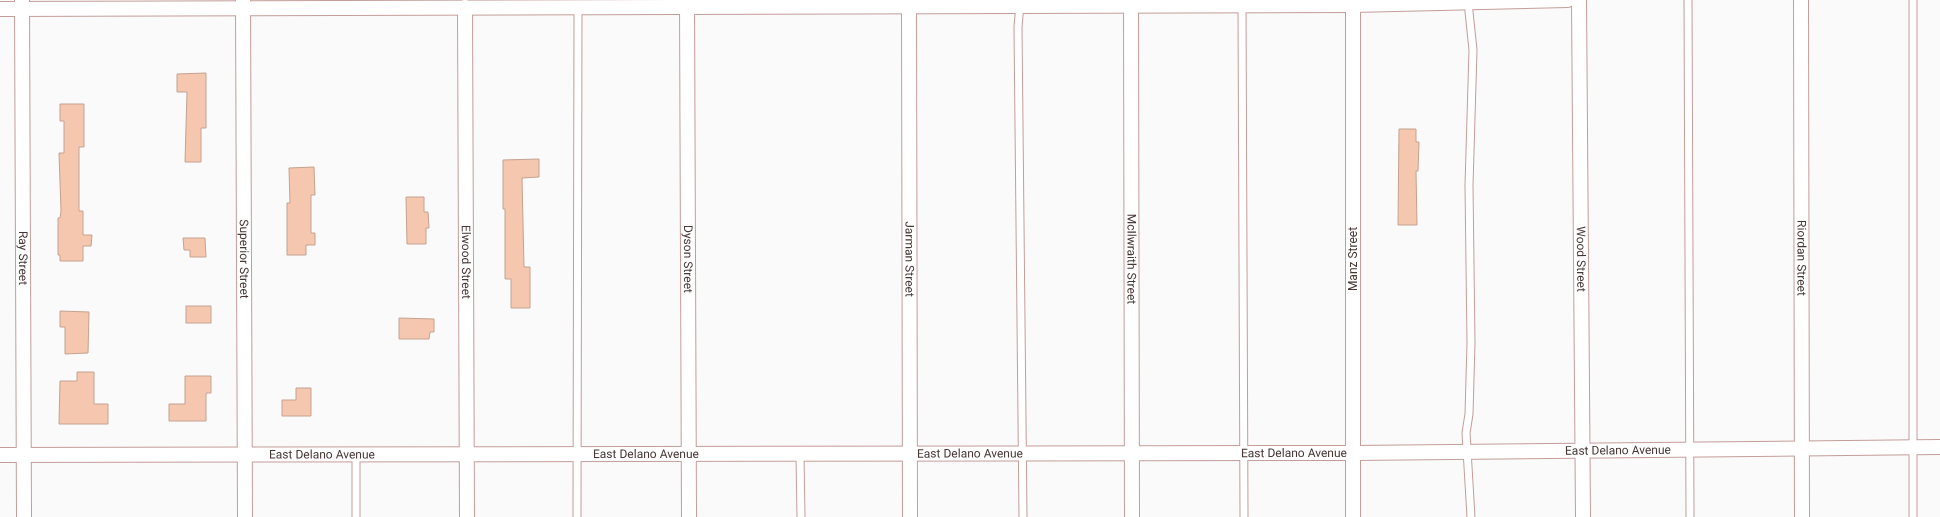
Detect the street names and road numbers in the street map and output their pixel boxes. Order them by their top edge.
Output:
street label: McIlwraith Street [1124,214,1139,304]
street label: Superior Street [237,219,251,299]
street label: Riordan Street [1794,220,1809,296]
street label: Jarman Street [902,221,917,297]
street label: Elwood Street [459,225,473,299]
street label: Dyson Street [681,225,695,293]
street label: Wood Street [1574,226,1588,292]
street label: Manz Street [1346,227,1360,291]
street label: Ray Street [16,231,30,285]
street label: East Delano Avenue [1565,443,1671,458]
street label: East Delano Avenue [917,446,1023,461]
street label: East Delano Avenue [1241,446,1347,460]
street label: East Delano Avenue [269,447,375,462]
street label: East Delano Avenue [593,447,699,461]

